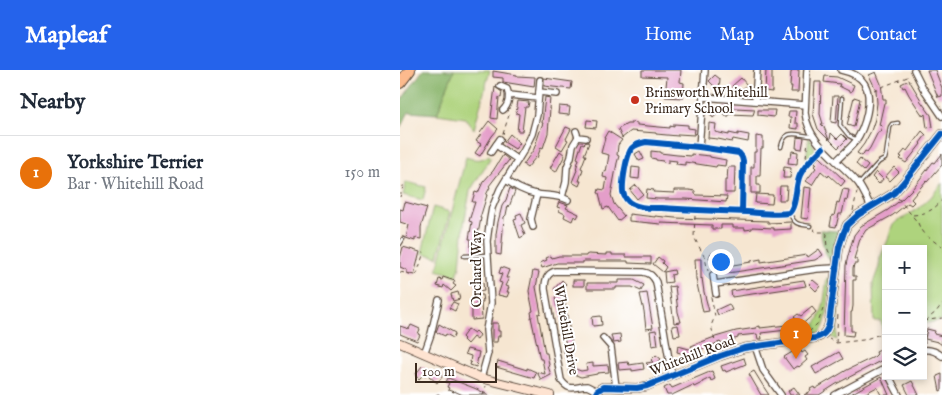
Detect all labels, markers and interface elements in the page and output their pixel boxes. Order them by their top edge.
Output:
text: Mapleaf [25,20,107,51]
text: Home [645,24,692,47]
text: Map [720,24,754,47]
text: About [782,24,829,47]
text: Contact [857,24,917,47]
place label: Brinsworth Whitehill Primary School [645,84,768,118]
text: Nearby [20,89,85,116]
marker: Brinsworth Whitehill Primary School [629,94,641,106]
text: Yorkshire Terrier [67,151,203,175]
text: 1 [33,163,39,183]
text: 150 m [345,163,380,183]
text: Bar · Whitehill Road [67,175,204,195]
street label: Orchard Way [468,230,486,308]
map controls [882,245,927,380]
button: + [882,245,927,290]
your location [708,249,734,275]
street label: Whitehill Drive [549,284,583,377]
button: − [882,290,927,335]
pin: 1 [780,318,812,359]
street label: Whitehill Road [647,331,738,380]
button: layers [882,335,927,380]
scale bar [415,360,498,383]
text: 100 m [422,363,455,381]

